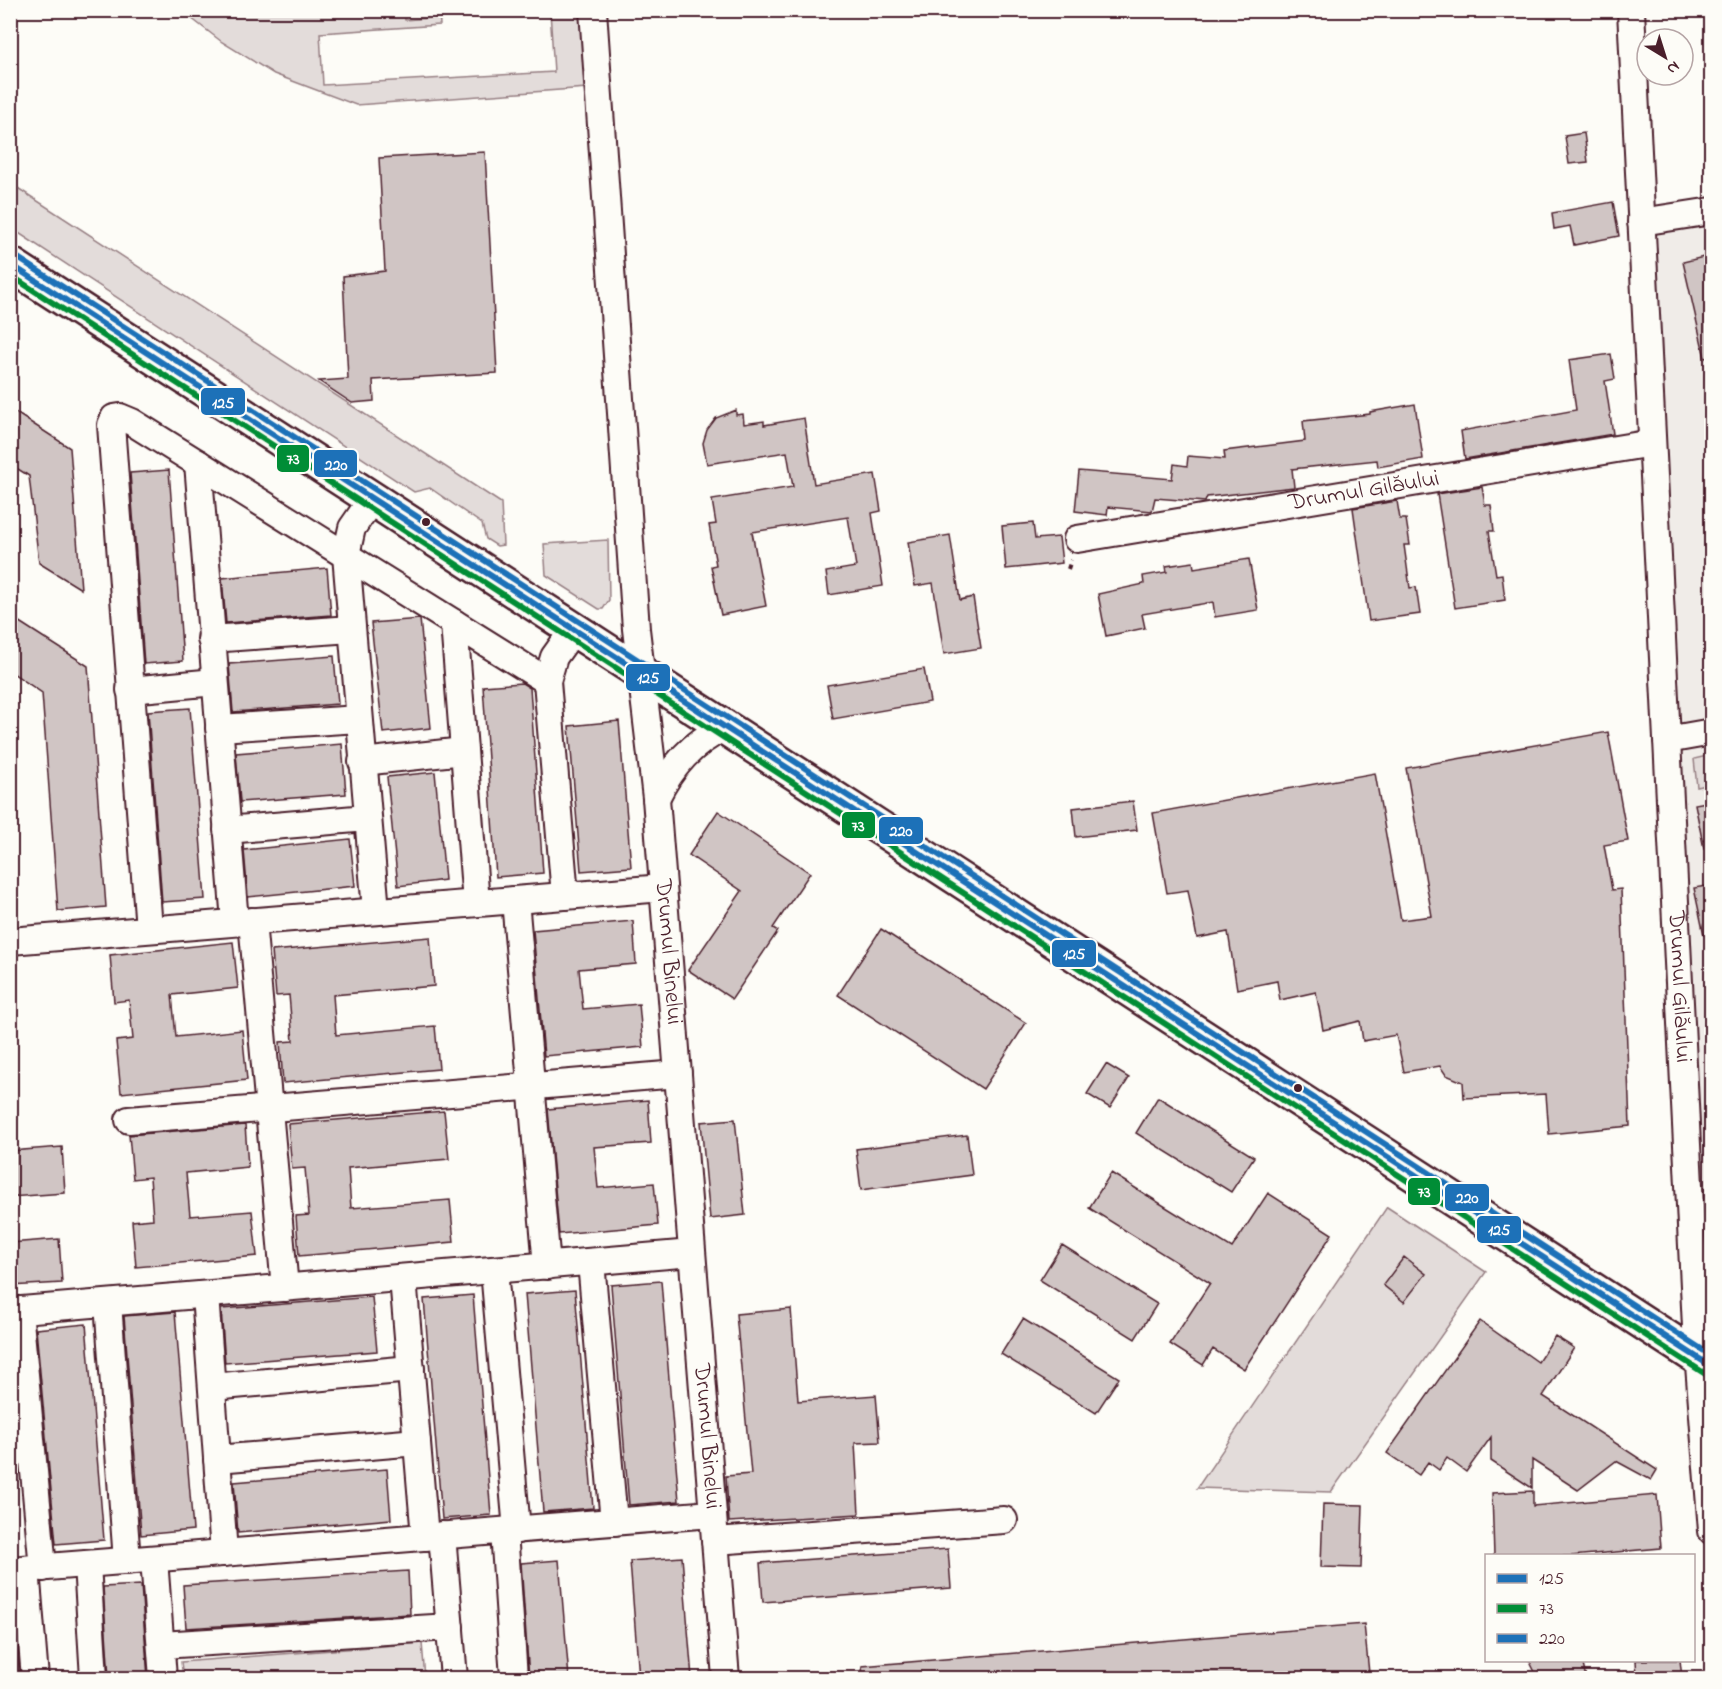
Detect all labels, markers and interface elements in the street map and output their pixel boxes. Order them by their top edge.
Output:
north arrow [1635,27,1695,87]
text: N [1661,54,1685,80]
line badge: 125 [200,387,246,416]
text: 125 [212,392,235,416]
line badge: 73 [276,444,310,473]
text: 73 [286,448,300,472]
line badge: 220 [313,449,358,478]
text: 220 [324,454,347,478]
street label: Drumul Gilăului [1285,461,1442,521]
unlabelled marker [420,516,432,528]
line badge: 125 [625,663,671,692]
text: 125 [637,667,660,691]
line badge: 73 [841,811,876,839]
text: 73 [851,815,865,839]
line badge: 220 [878,816,924,845]
text: 220 [889,820,912,844]
street label: Drumul Binelui [645,877,691,1026]
street label: Drumul Gilăului [1658,909,1700,1064]
line badge: 125 [1051,939,1097,968]
text: 125 [1063,943,1086,967]
unlabelled marker [1292,1082,1304,1094]
line badge: 73 [1407,1177,1441,1206]
text: 73 [1417,1181,1431,1205]
line badge: 220 [1444,1183,1490,1212]
text: 220 [1455,1187,1478,1211]
line badge: 125 [1476,1215,1522,1244]
text: 125 [1488,1219,1511,1243]
street label: Drumul Binelui [683,1361,730,1511]
legend [1485,1554,1695,1662]
text: 125 [1539,1567,1564,1593]
text: 73 [1539,1597,1554,1623]
text: 220 [1539,1627,1565,1653]

